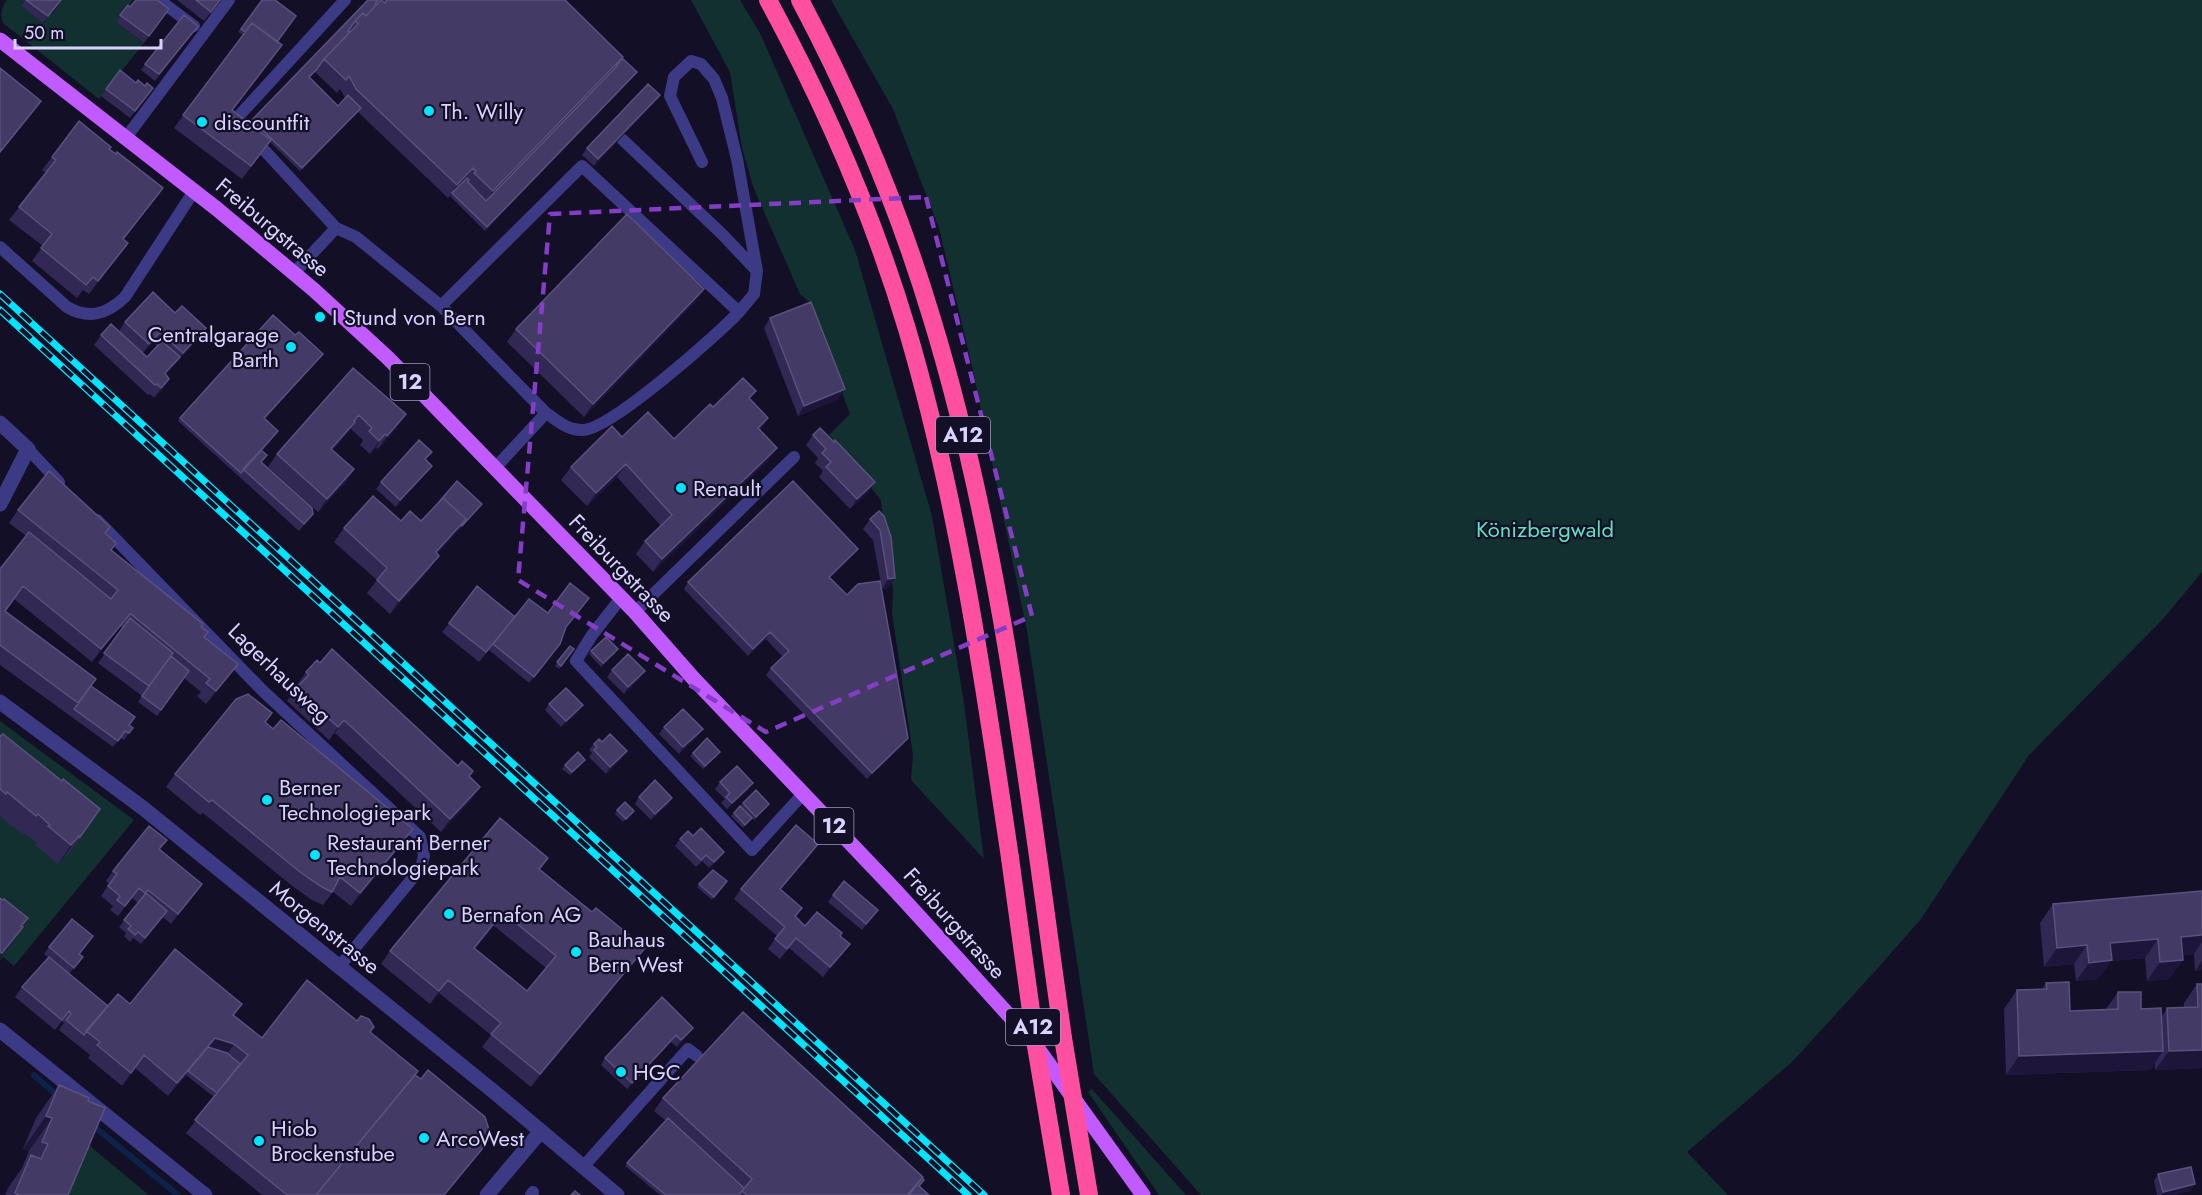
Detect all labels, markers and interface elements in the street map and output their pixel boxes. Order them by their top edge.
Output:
scale bar [15,12,160,50]
text: 50 m [24,20,64,46]
place label: Th. Willy [441,95,524,127]
marker: Th. Willy [422,104,436,118]
place label: discountfit [214,106,310,138]
marker: discountfit [195,115,209,129]
street label: Freiburgstrasse [209,170,337,284]
place label: I Stund von Bern [332,301,486,333]
marker: I Stund von Bern [313,310,327,324]
place label: Centralgarage Barth [147,318,279,375]
marker: Centralgarage Barth [284,340,298,354]
road number: 12 [390,364,430,400]
road number: A12 [936,417,990,453]
place label: Renault [693,472,761,504]
marker: Renault [674,481,688,495]
street label: Freiburgstrasse [562,507,682,629]
park label: Könizbergwald [1476,513,1614,545]
street label: Lagerhausweg [221,615,339,731]
place label: Berner Technologiepark [279,771,431,828]
marker: Berner Technologiepark [260,793,274,807]
road number: 12 [814,808,854,844]
place label: Restaurant Berner Technologiepark [327,826,491,883]
marker: Restaurant Berner Technologiepark [308,848,322,862]
street label: Freiburgstrasse [896,860,1014,986]
street label: Morgenstrasse [263,872,387,982]
place label: Bernafon AG [461,898,582,930]
marker: Bernafon AG [442,907,456,921]
place label: Bauhaus Bern West [588,923,684,980]
marker: Bauhaus Bern West [569,945,583,959]
road number: A12 [1006,1009,1060,1045]
place label: HGC [633,1056,681,1088]
marker: HGC [614,1065,628,1079]
place label: Hiob Brockenstube [271,1112,395,1169]
place label: ArcoWest [436,1122,525,1154]
marker: ArcoWest [417,1131,431,1145]
marker: Hiob Brockenstube [252,1134,266,1148]

